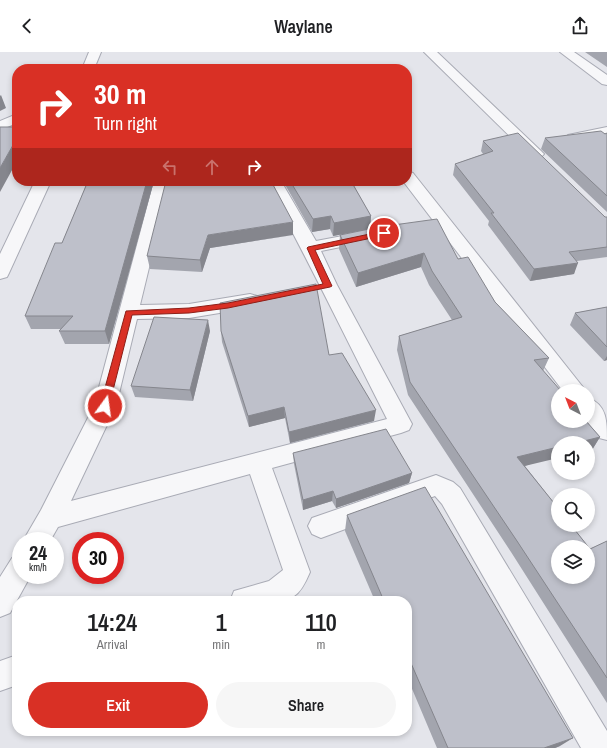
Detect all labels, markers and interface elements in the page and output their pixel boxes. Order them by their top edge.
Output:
text: Waylane [274,14,333,39]
icon: back [16,15,38,37]
icon: share [569,15,591,37]
text: 30 m [94,75,146,113]
icon: right [28,80,80,132]
text: Turn right [94,111,157,136]
icon: left [159,156,181,178]
icon: ahead [201,156,223,178]
icon: right [243,156,265,178]
pin [367,216,401,250]
icon: arrive [373,222,395,244]
north arrow [551,384,595,428]
map controls [551,384,595,584]
position arrow [84,385,126,427]
button: sound [551,436,595,480]
button: search [551,488,595,532]
speed limit sign: 30 [72,532,124,584]
text: 24 [29,539,47,566]
button: layers [551,540,595,584]
text: km/h [29,561,47,574]
text: 14:24 [87,606,137,638]
text: 1 [216,606,227,638]
text: 110 [305,606,337,638]
text: Arrival [97,636,128,653]
text: min [212,636,230,653]
text: m [317,636,325,653]
button: Exit [28,682,208,728]
button: Share [216,682,396,728]

